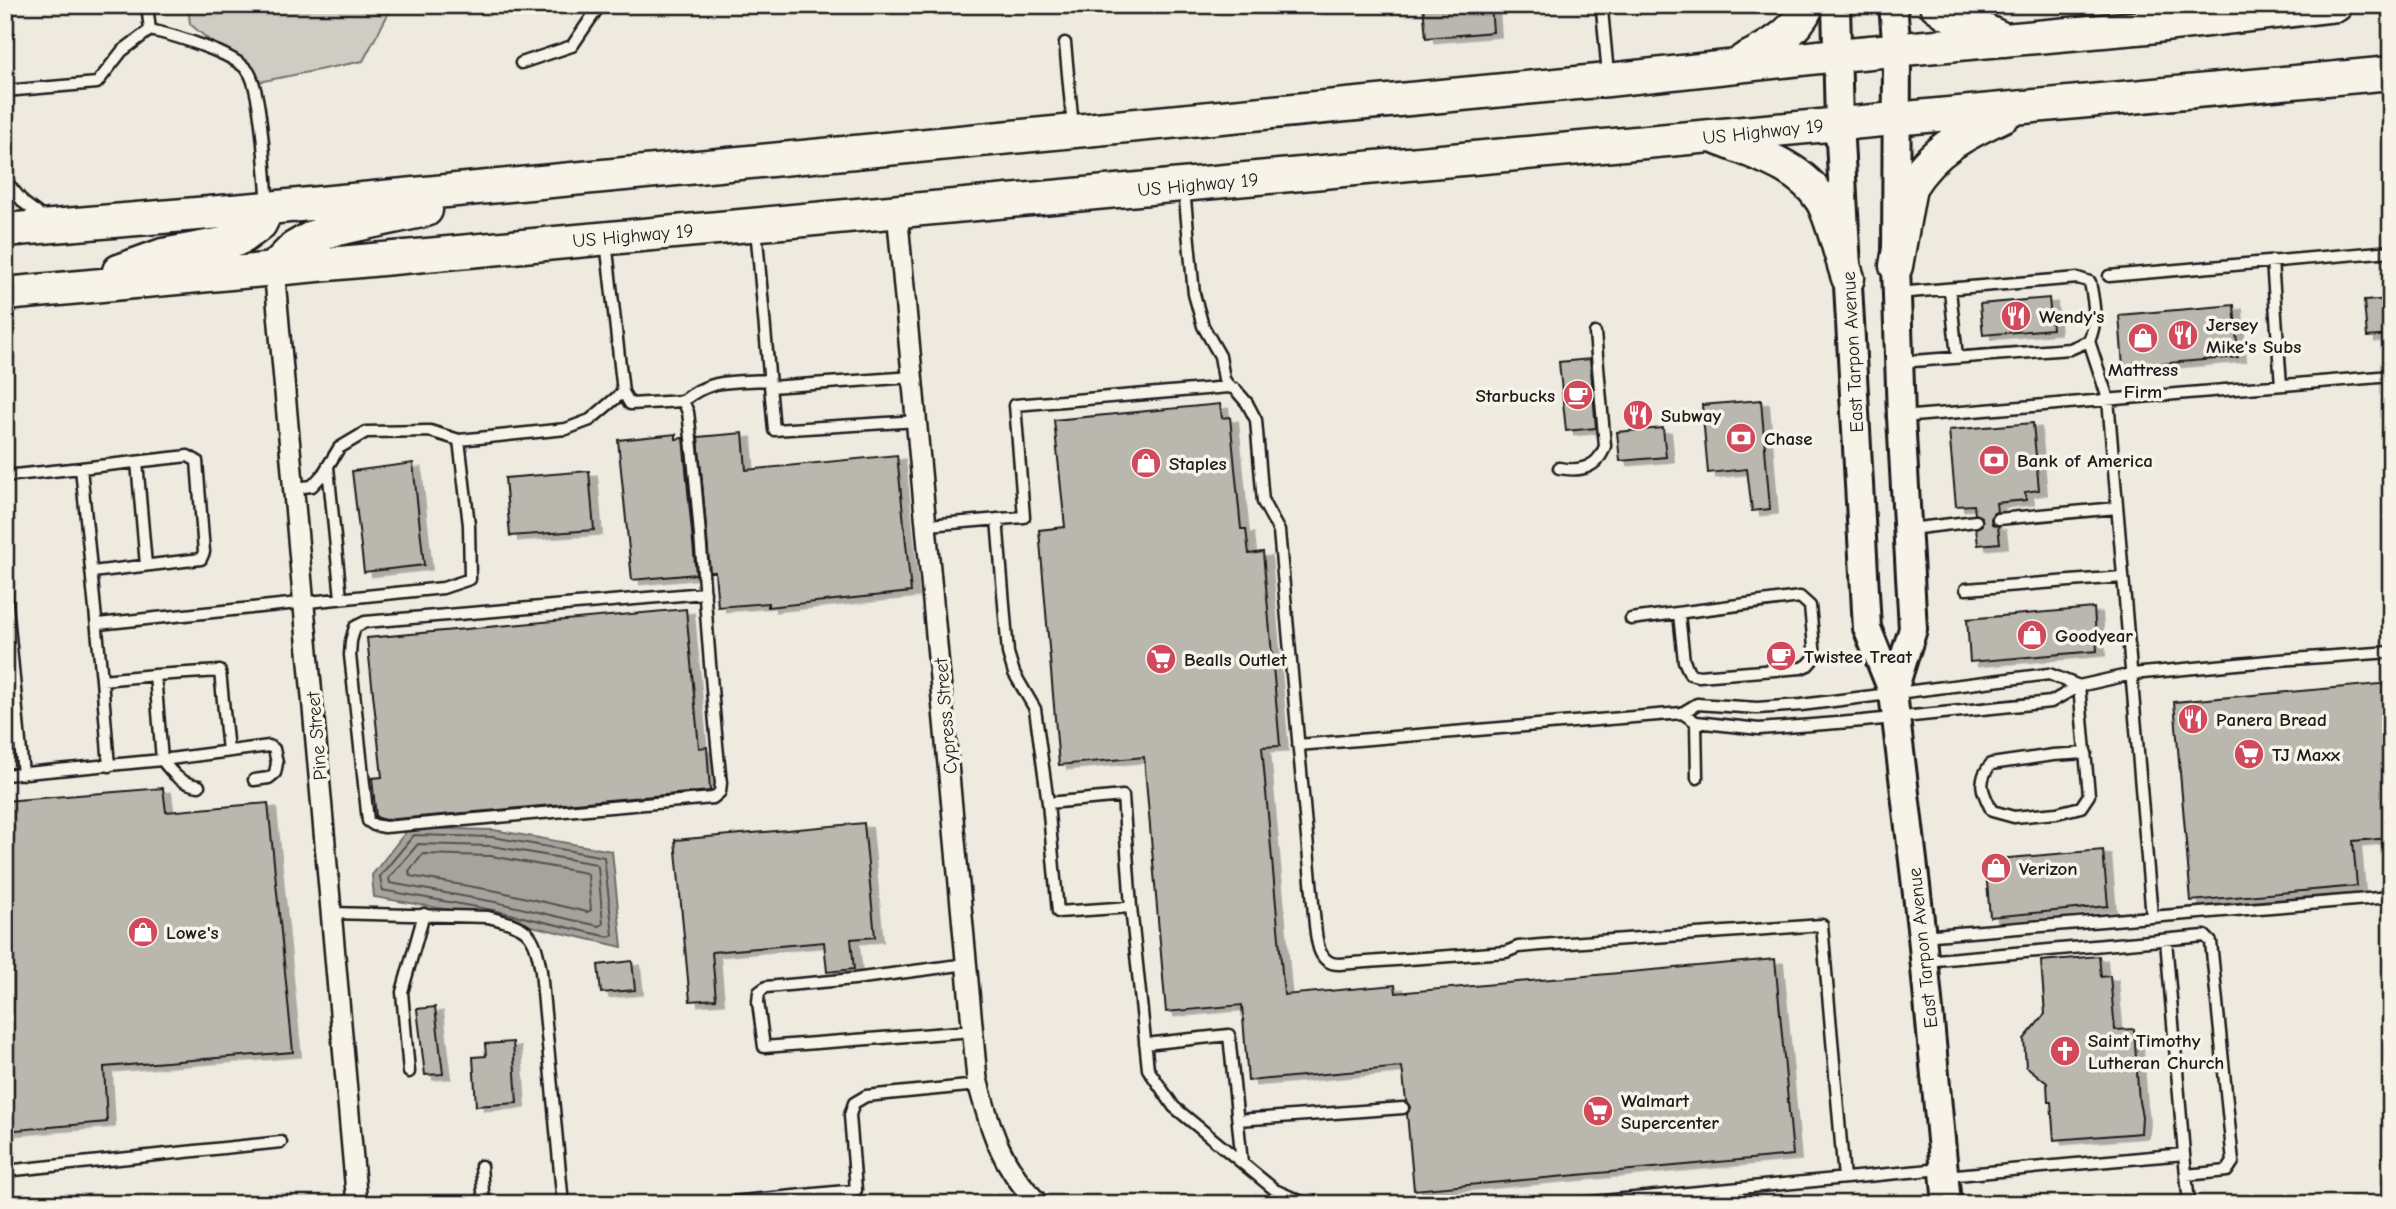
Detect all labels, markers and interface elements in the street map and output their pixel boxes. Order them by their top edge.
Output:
street label: US Highway 19 [1702,115,1825,149]
street label: US Highway 19 [1137,169,1260,201]
street label: US Highway 19 [572,220,695,252]
street label: East Tarpon Avenue [1838,271,1868,433]
restaurant icon: Wendy's [1999,299,2033,333]
place label: Wendy's [2039,306,2104,328]
place label: Jersey Mike's Subs [2206,314,2301,358]
restaurant icon: Jersey Mike's Subs [2166,318,2200,352]
shop icon: Mattress Firm [2126,321,2160,355]
place label: Mattress Firm [2108,359,2178,403]
cafe icon: Starbucks [1561,378,1595,412]
place label: Starbucks [1475,385,1555,407]
restaurant icon: Subway [1621,398,1655,432]
place label: Subway [1661,405,1722,427]
bank icon: Chase [1724,421,1758,455]
place label: Chase [1764,428,1813,450]
bank icon: Bank of America [1977,443,2011,477]
shop icon: Staples [1129,446,1163,480]
place label: Bank of America [2017,450,2153,472]
place label: Staples [1169,453,1227,475]
shop icon: Goodyear [2015,618,2049,652]
place label: Goodyear [2055,625,2133,647]
cafe icon: Twistee Treat [1764,639,1798,673]
supermarket icon: Bealls Outlet [1144,642,1178,676]
place label: Twistee Treat [1804,646,1913,668]
place label: Bealls Outlet [1184,649,1287,671]
street label: Cypress Street [930,656,962,775]
street label: Pine Street [302,690,332,781]
restaurant icon: Panera Bread [2176,702,2210,736]
place label: Panera Bread [2216,709,2327,731]
supermarket icon: TJ Maxx [2232,737,2266,771]
place label: TJ Maxx [2272,744,2341,766]
shop icon: Verizon [1979,851,2013,885]
place label: Verizon [2019,858,2078,880]
street label: East Tarpon Avenue [1904,867,1942,1029]
shop icon: Lowe's [126,915,160,949]
place label: Lowe's [166,922,219,944]
place label: Saint Timothy Lutheran Church [2088,1030,2224,1074]
church icon: Saint Timothy Lutheran Church [2048,1034,2082,1068]
place label: Walmart Supercenter [1621,1090,1719,1134]
supermarket icon: Walmart Supercenter [1581,1094,1615,1128]

